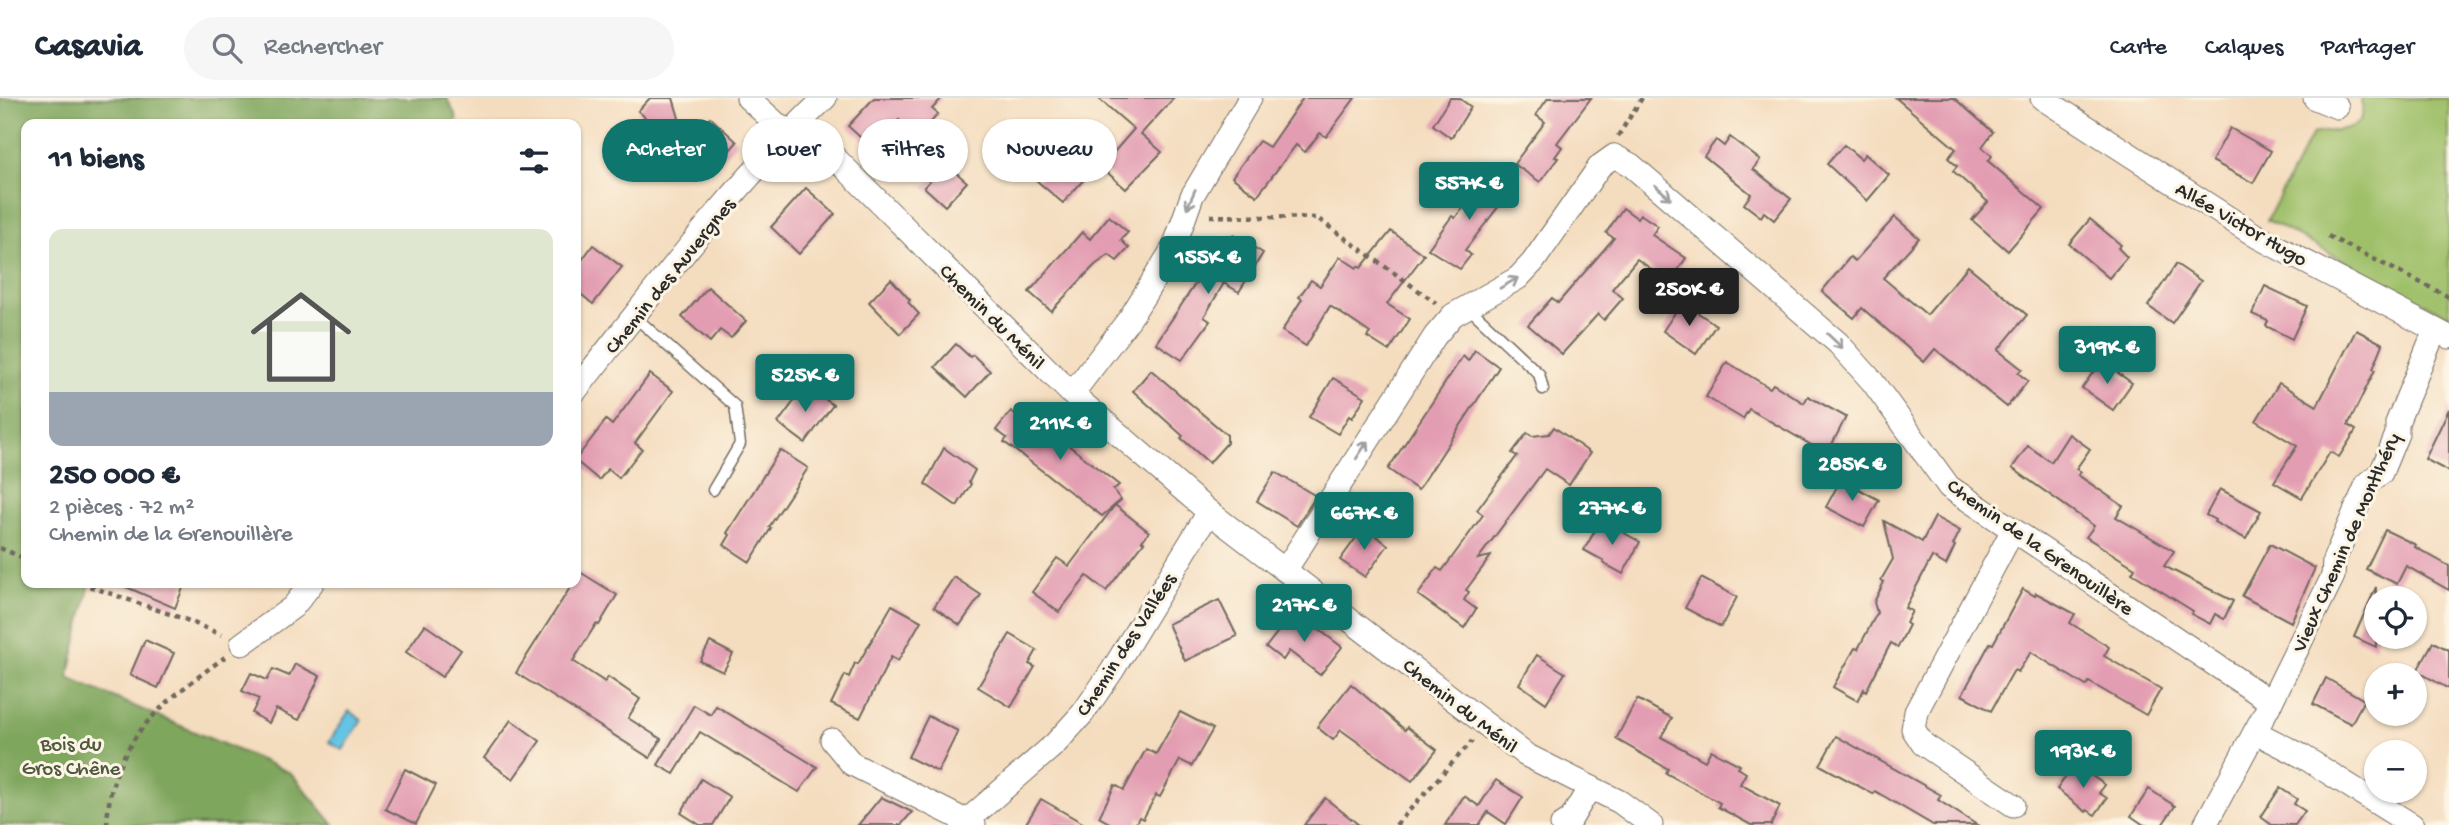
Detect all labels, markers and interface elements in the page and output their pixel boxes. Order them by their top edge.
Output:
search box [184,17,674,80]
text: Casavia [35,29,142,67]
icon: search [208,29,246,67]
text: Rechercher [264,33,382,64]
text: Carte [2110,34,2167,63]
text: Calques [2205,34,2283,63]
text: Partager [2321,34,2414,63]
chip: Acheter [602,119,728,182]
chip: Louer [742,119,844,182]
chip: Filtres [858,119,968,182]
chip: Nouveau [982,119,1117,182]
icon: filters [515,142,553,180]
text: 11 biens [49,144,143,179]
pin: 557K € [1412,162,1526,222]
text: 557K € [1435,171,1503,198]
street label: Allée Victor Hugo [2170,178,2311,274]
one-way arrow [1654,184,1672,200]
one-way arrow [1184,188,1197,209]
street label: Chemin des Auvergnes [601,193,743,360]
pin: 155K € [1151,236,1265,296]
text: 155K € [1175,245,1241,272]
street label: Chemin du Ménil [932,260,1049,377]
pin: 250K € [1632,268,1746,328]
icon: home [238,274,364,400]
one-way arrow [1498,275,1518,289]
text: 250K € [1655,277,1723,304]
pin: 319K € [2050,327,2164,386]
one-way arrow [1826,333,1843,350]
text: 319K € [2075,335,2139,362]
pin: 525K € [748,354,862,414]
text: 525K € [771,363,839,390]
pin: 211K € [1003,402,1117,462]
text: 211K € [1029,411,1091,438]
street label: Vieux Chemin de Montlhéry [2288,430,2408,658]
one-way arrow [1355,441,1369,460]
pin: 285K € [1795,444,1909,503]
text: 285K € [1818,452,1886,479]
text: 250 000 € [49,460,180,495]
street label: Chemin de la Grenouillère [1941,475,2138,624]
pin: 277K € [1555,488,1669,547]
pin: 667K € [1307,492,1421,552]
text: 2 pièces · 72 m² [49,495,194,522]
text: 277K € [1578,496,1646,523]
text: 667K € [1330,501,1398,528]
text: Chemin de la Grenouillère [49,522,293,549]
street label: Chemin des Vallées [1072,569,1184,722]
pin: 217K € [1247,584,1361,644]
map controls [2364,586,2427,803]
button: locate [2364,586,2427,649]
text: 217K € [1272,593,1336,620]
street label: Chemin du Ménil [1396,655,1522,761]
button: + [2364,663,2427,726]
pin: 193K € [2026,730,2140,790]
park label: Bois du Gros Chêne [22,734,121,783]
text: 193K € [2051,739,2115,766]
button: − [2364,740,2427,803]

